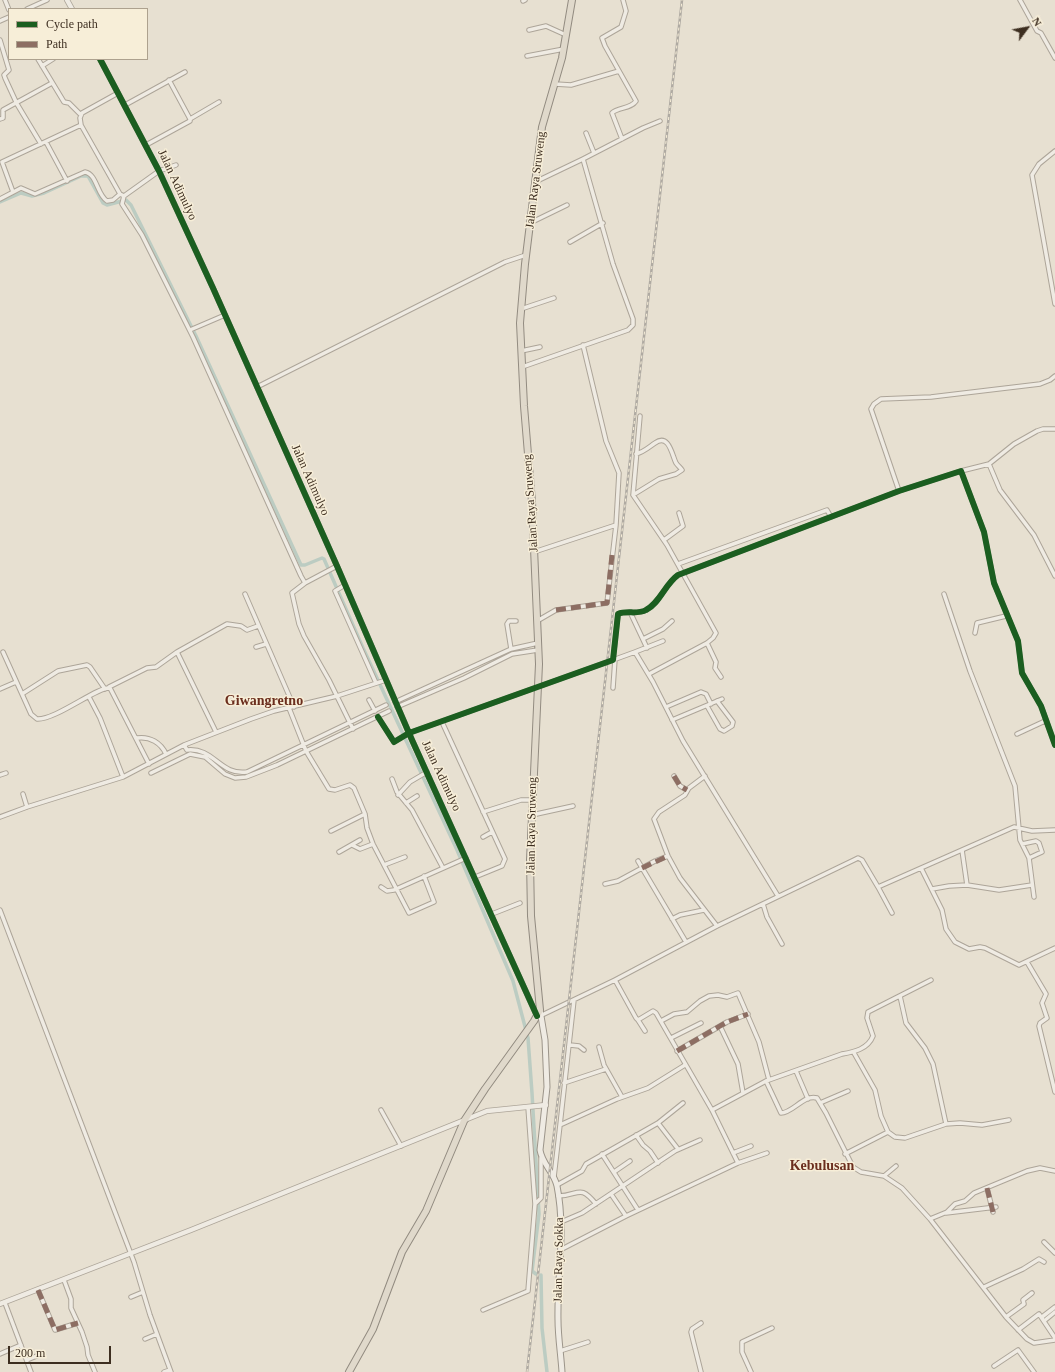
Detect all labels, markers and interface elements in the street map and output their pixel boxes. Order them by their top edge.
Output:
legend [8,8,148,60]
north arrow [1007,8,1047,48]
text: N [1030,15,1044,28]
text: Cycle path [46,17,98,31]
text: Path [46,37,67,51]
street label: Jalan Raya Sruweng [523,131,549,229]
street label: Jalan Adimulyo [154,147,200,223]
street label: Jalan Adimulyo [288,442,332,518]
street label: Jalan Raya Sruweng [520,454,542,552]
district label: Giwangretno [225,693,303,709]
street label: Jalan Adimulyo [418,738,464,814]
street label: Jalan Raya Sruweng [524,777,540,875]
district label: Kebulusan [790,1158,854,1174]
street label: Jalan Raya Sokka [551,1217,567,1303]
scale bar [10,1338,113,1364]
text: 200 m [15,1346,45,1360]

